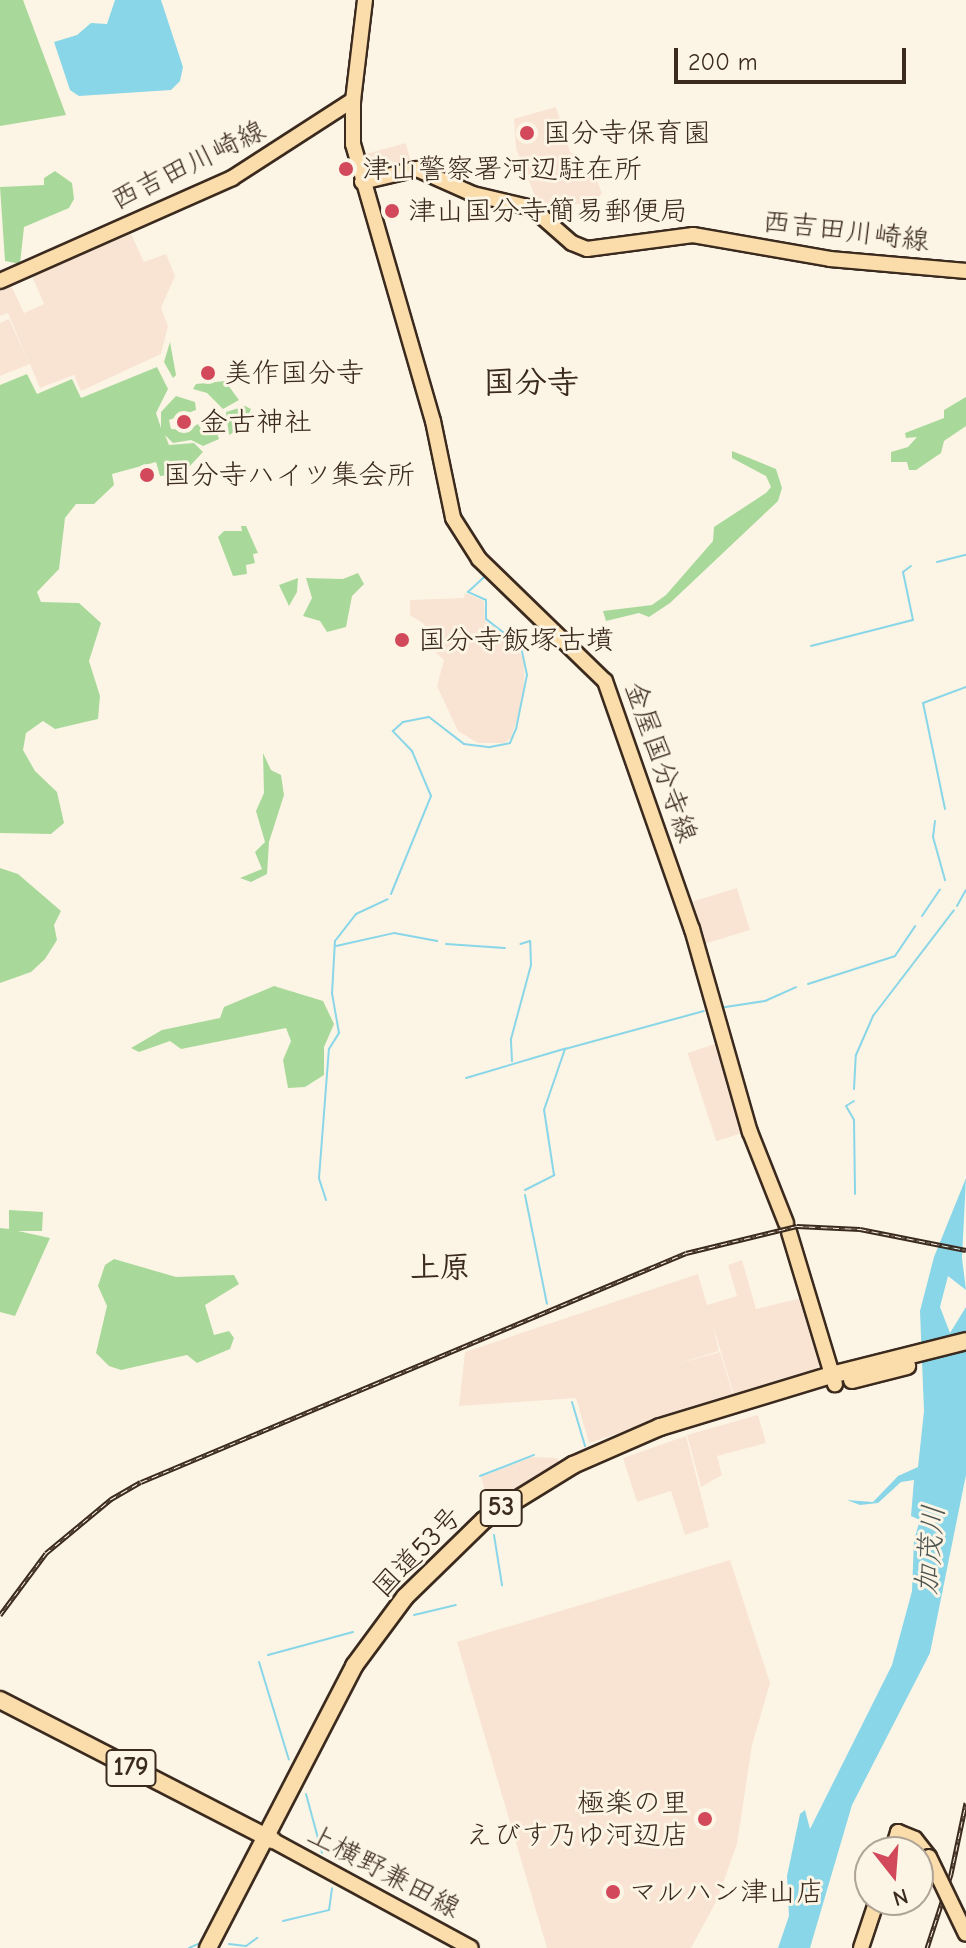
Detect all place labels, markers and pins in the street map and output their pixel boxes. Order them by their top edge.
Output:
place label: 国分寺保育園 [543,116,711,150]
marker: 国分寺保育園 [518,124,536,142]
place label: 津山警察署河辺駐在所 [362,152,642,186]
marker: 津山警察署河辺駐在所 [337,160,355,178]
place label: 津山国分寺簡易郵便局 [408,194,688,228]
marker: 津山国分寺簡易郵便局 [383,202,401,220]
place label: 美作国分寺 [224,356,364,390]
marker: 美作国分寺 [199,364,217,382]
place label: 金古神社 [200,405,312,439]
marker: 金古神社 [175,413,193,431]
place label: 国分寺ハイツ集会所 [163,458,415,492]
marker: 国分寺ハイツ集会所 [138,466,156,484]
place label: 国分寺飯塚古墳 [418,623,614,657]
marker: 国分寺飯塚古墳 [393,631,411,649]
place label: 極楽の里 えびす乃ゆ河辺店 [465,1786,689,1852]
marker: 極楽の里 えびす乃ゆ河辺店 [696,1810,714,1828]
place label: マルハン津山店 [629,1875,825,1909]
marker: マルハン津山店 [604,1883,622,1901]

